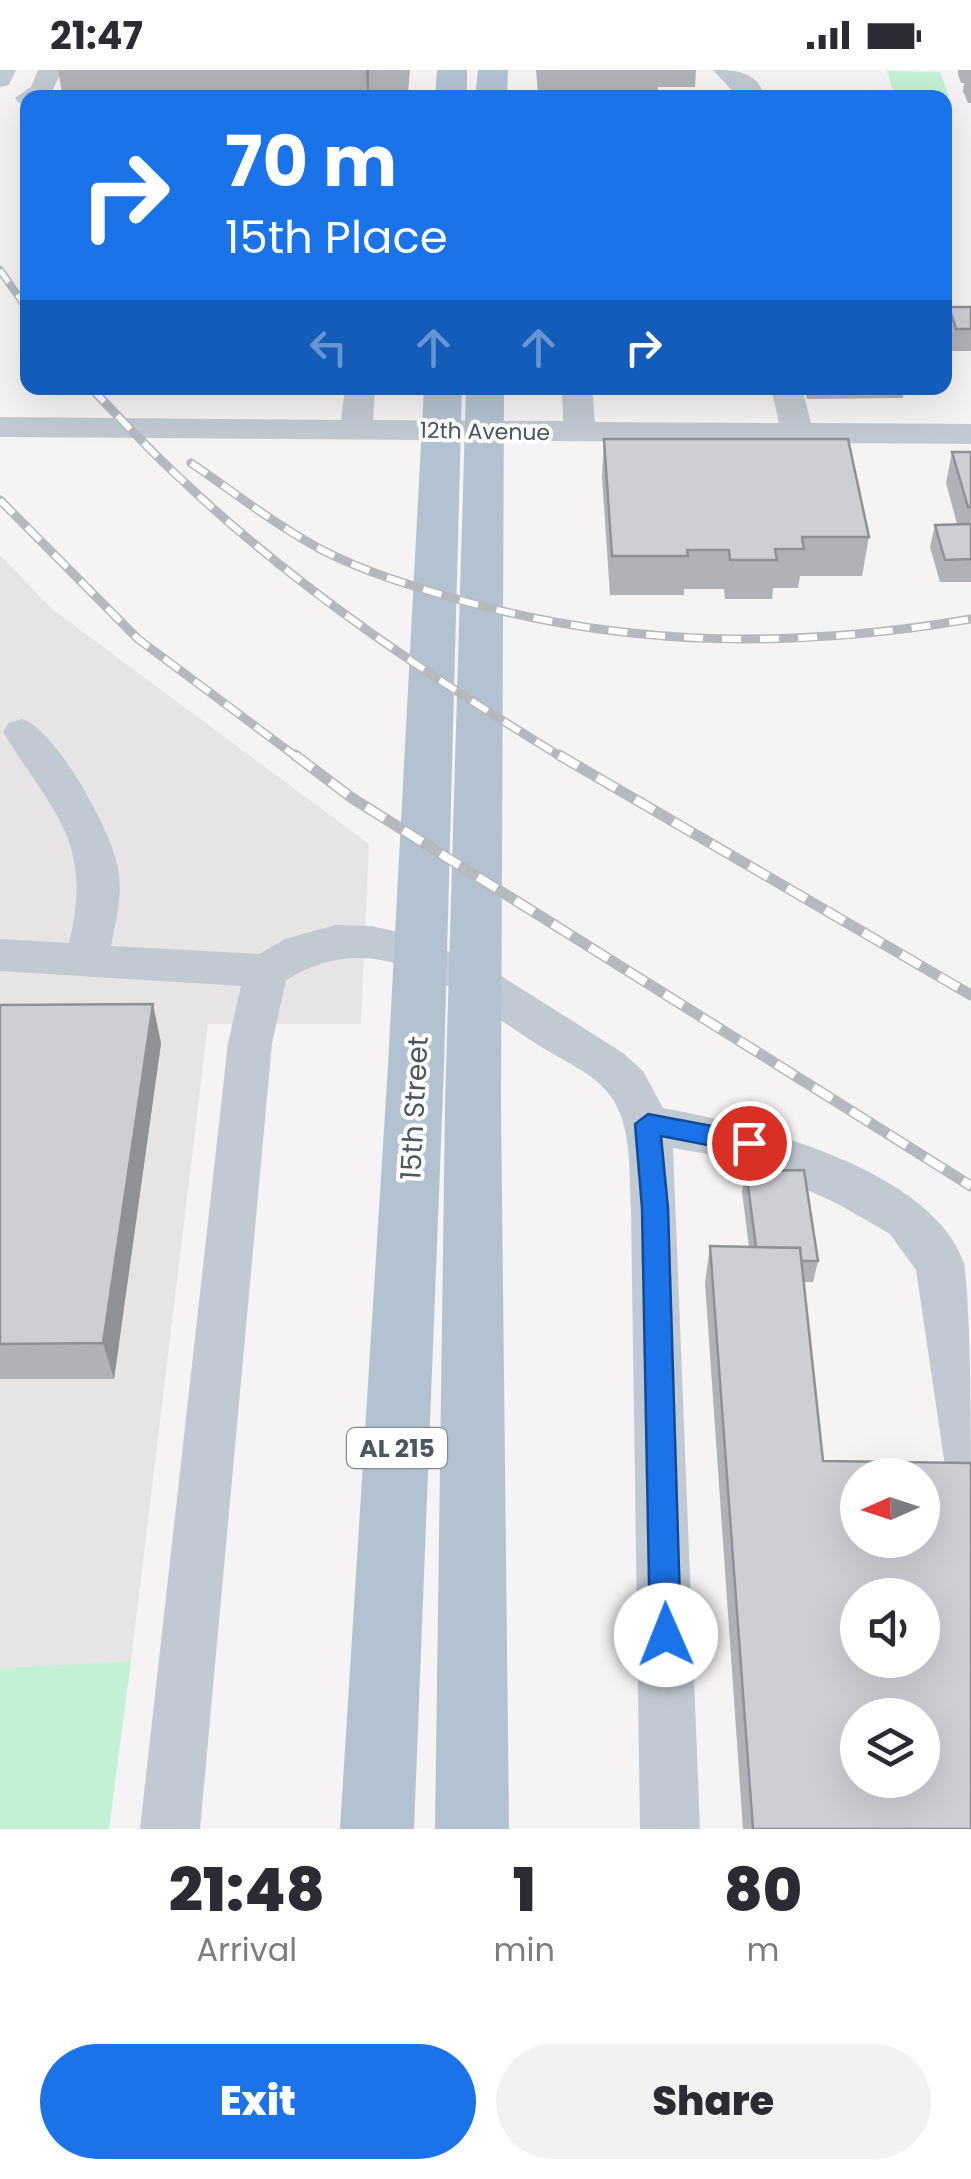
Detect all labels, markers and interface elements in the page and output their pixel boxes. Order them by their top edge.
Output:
text: 21:47 [50,9,143,62]
text: 70 m [225,112,397,211]
icon: right [60,130,190,260]
text: 15th Place [225,206,448,269]
icon: left [301,320,356,375]
icon: ahead [406,320,461,375]
icon: ahead [511,320,566,375]
icon: right [616,320,671,375]
street label: 12th Avenue [420,415,550,448]
street label: 15th Street [391,1035,438,1181]
pin [707,1101,792,1186]
icon: arrive [722,1116,777,1171]
road number: AL 215 [347,1428,447,1468]
north arrow [840,1458,940,1558]
map controls [840,1458,940,1798]
button: sound [840,1578,940,1678]
position arrow [614,1583,718,1687]
button: layers [840,1698,940,1798]
text: 21:48 [169,1848,325,1932]
text: 1 [513,1848,536,1932]
text: 80 [724,1848,802,1932]
text: Arrival [196,1927,297,1972]
text: min [494,1927,555,1972]
text: m [746,1927,779,1972]
button: Exit [40,2044,476,2159]
button: Share [496,2044,931,2159]

